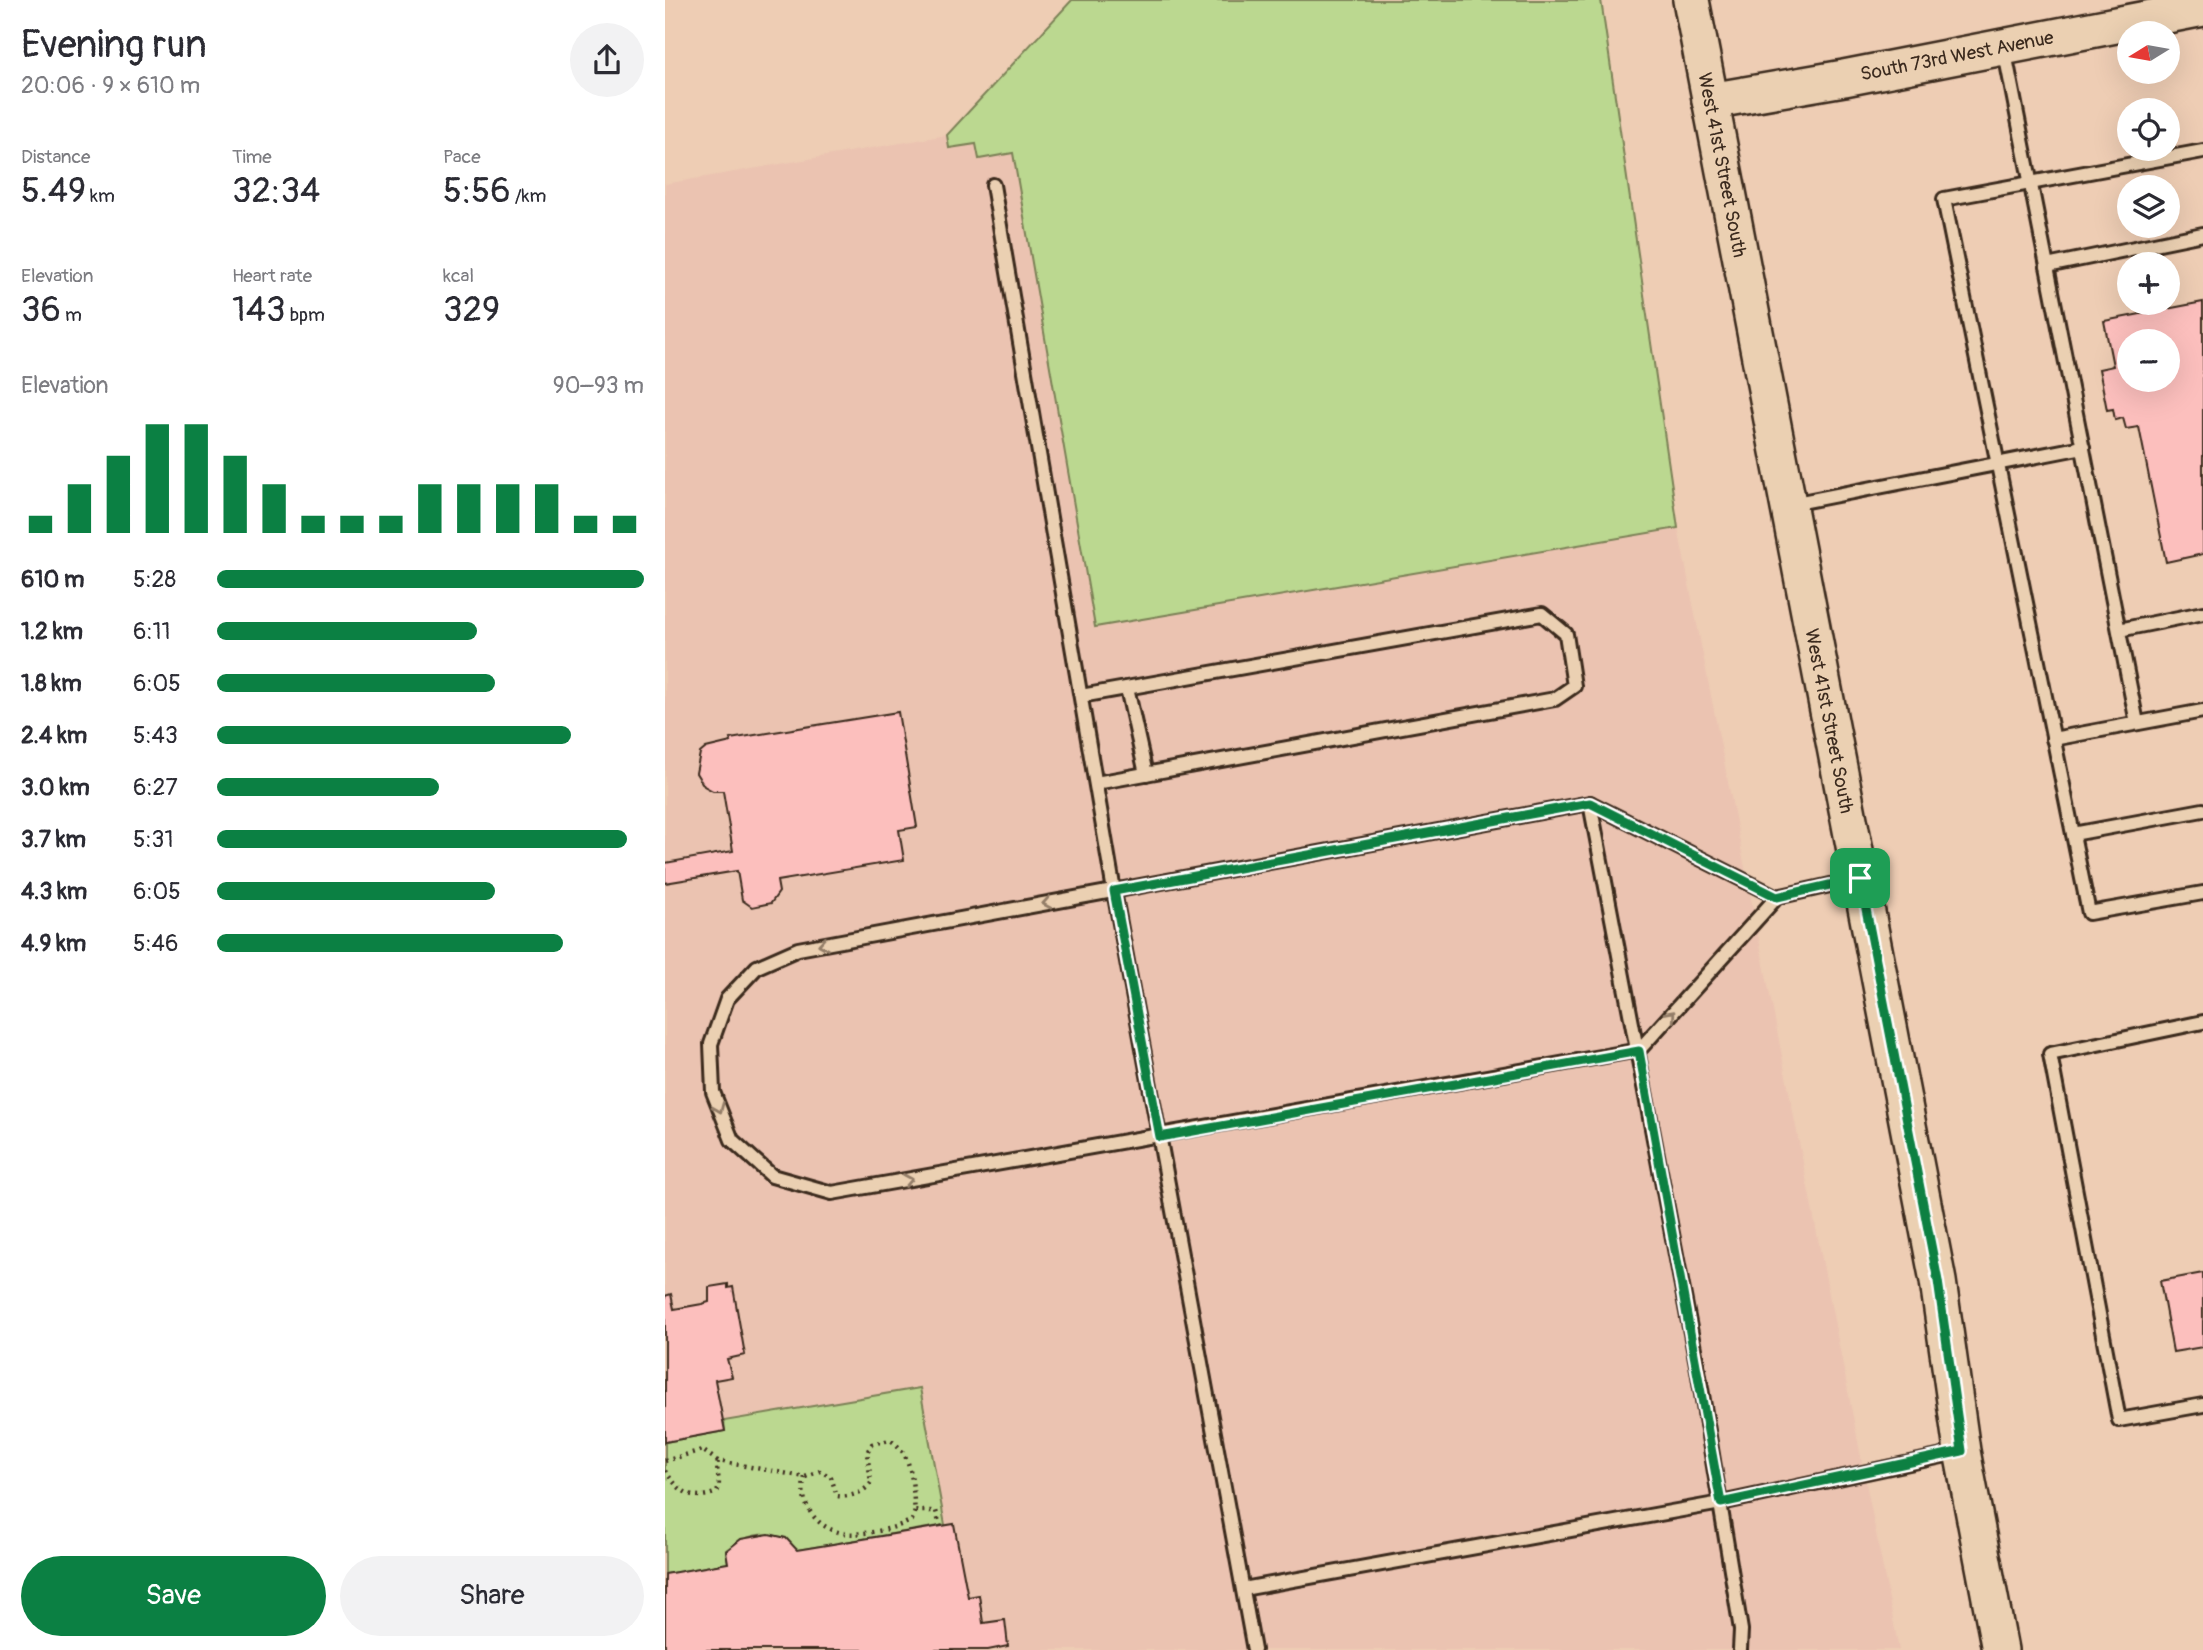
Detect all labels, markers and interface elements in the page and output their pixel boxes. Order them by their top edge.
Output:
text: Evening run [21,21,207,69]
north arrow [2117,21,2181,84]
map controls [2117,21,2180,392]
button: share [570,23,644,97]
street label: South 73rd West Avenue [1858,25,2056,87]
text: 20:06 · 9 × 610 m [21,71,200,100]
street label: West 41st Street South [1692,71,1752,259]
button: locate [2117,98,2180,161]
text: Distance [21,145,90,169]
text: Time [232,145,272,169]
text: Pace [443,145,481,169]
text: 5.49 [21,169,86,213]
text: 32:34 [232,169,320,213]
text: 5:56 [443,169,511,213]
button: layers [2117,175,2180,238]
text: km [86,184,115,208]
text: /km [511,184,546,208]
button: + [2117,252,2180,315]
text: Elevation [21,264,93,288]
text: Heart rate [232,264,312,288]
text: kcal [443,264,474,288]
text: 36 [21,288,61,332]
text: 143 [232,288,286,332]
text: 329 [443,288,500,332]
text: m [61,303,82,327]
text: bpm [286,303,325,327]
button: − [2117,329,2180,392]
text: Elevation [21,371,109,400]
text: 90–93 m [553,371,644,400]
text: 610 m [21,565,85,594]
text: 5:28 [133,565,176,594]
text: 1.2 km [21,617,83,646]
text: 6:11 [133,617,171,646]
street label: West 41st Street South [1799,627,1859,815]
text: 1.8 km [21,669,82,698]
text: 6:05 [133,669,181,698]
text: 2.4 km [21,721,87,750]
text: 5:43 [133,721,178,750]
text: 3.0 km [21,773,90,802]
text: 6:27 [133,773,178,802]
text: 3.7 km [21,825,86,854]
text: 5:31 [133,825,173,854]
pin [1830,848,1890,908]
icon: arrive [1841,859,1879,897]
text: 4.3 km [21,877,87,906]
text: 6:05 [133,877,181,906]
one-way arrow [1041,895,1053,910]
text: 4.9 km [21,929,86,958]
text: 5:46 [133,929,178,958]
one-way arrow [817,936,829,951]
one-way arrow [1663,1010,1675,1023]
one-way arrow [711,1100,725,1113]
one-way arrow [902,1173,914,1188]
button: Save [21,1556,326,1636]
button: Share [340,1556,644,1636]

